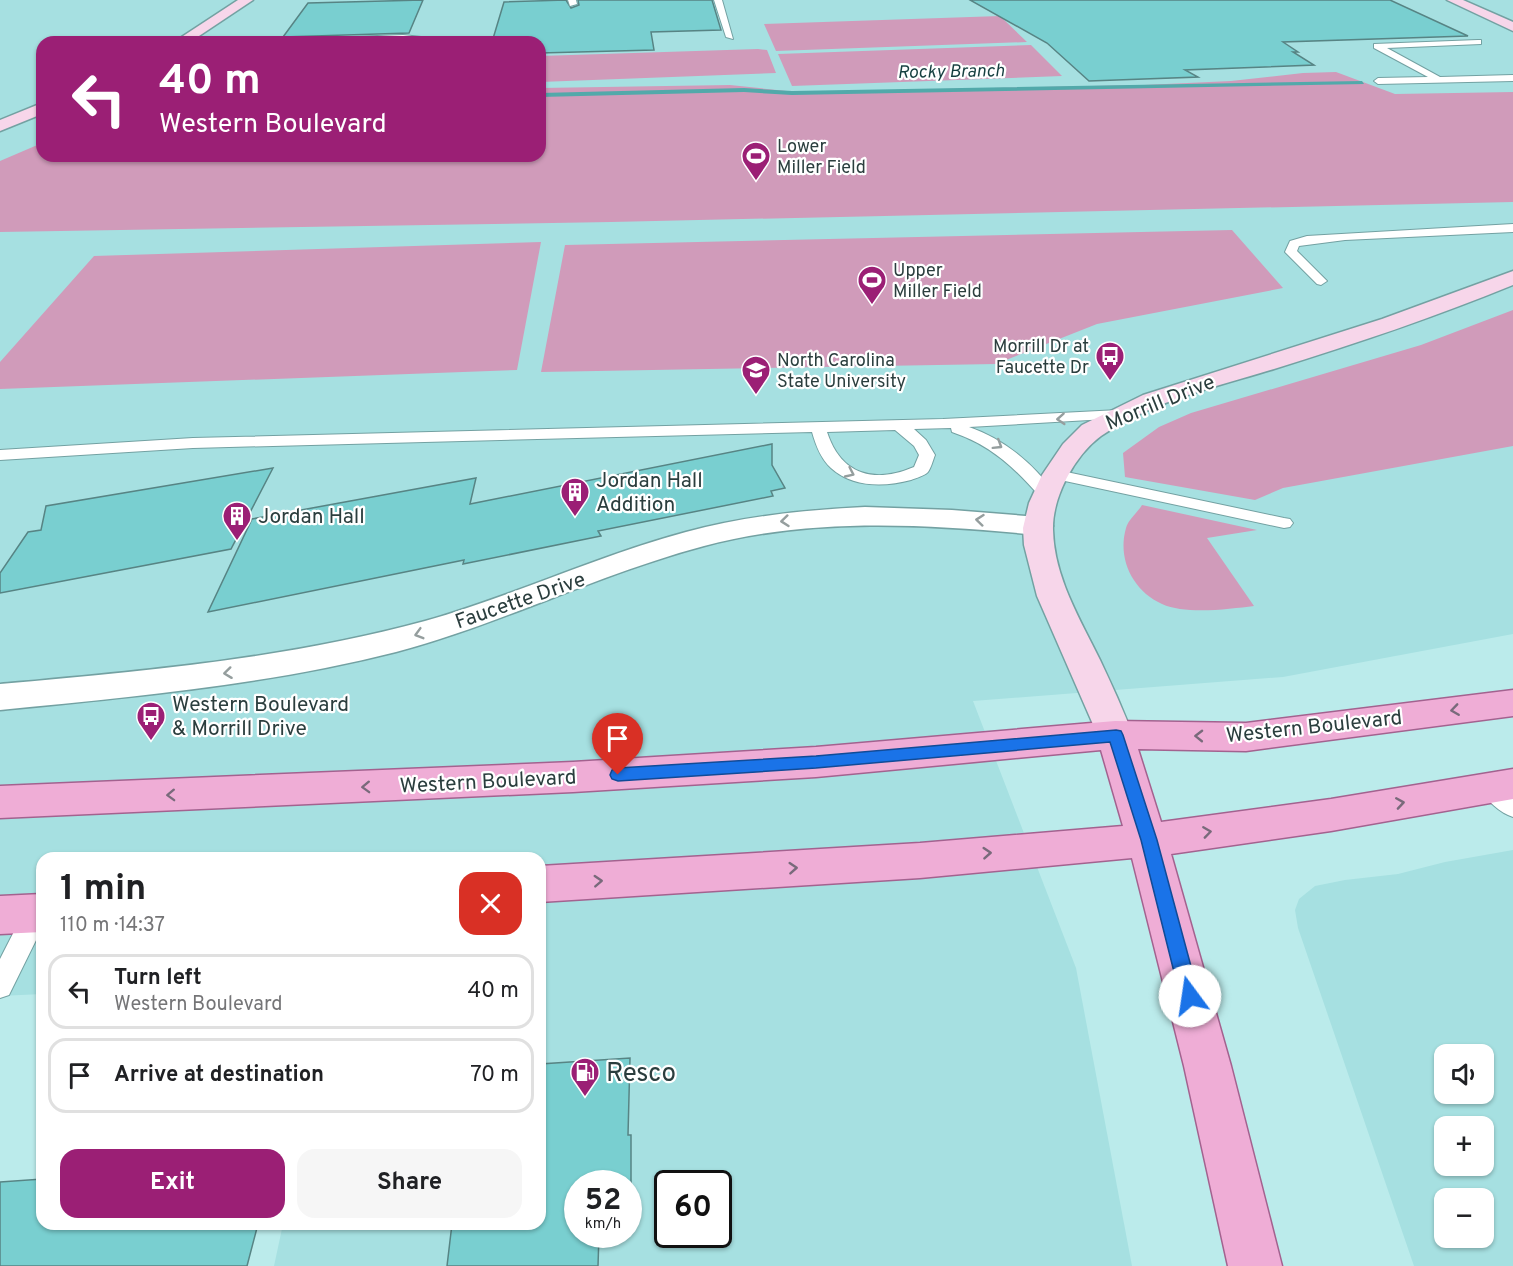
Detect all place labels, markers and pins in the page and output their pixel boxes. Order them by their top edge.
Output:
place label: Lower Miller Field [777,136,866,180]
sports icon: Lower Miller Field [740,140,772,182]
place label: Upper Miller Field [893,260,982,304]
sports icon: Upper Miller Field [856,264,888,306]
place label: Morrill Dr at Faucette Dr [993,336,1089,380]
bus stop icon: Morrill Dr at Faucette Dr [1094,340,1126,382]
place label: North Carolina State University [777,350,906,394]
school or university icon: North Carolina State University [740,354,772,396]
place label: Jordan Hall Addition [596,468,703,519]
building icon: Jordan Hall Addition [559,476,591,518]
building icon: Jordan Hall [221,500,253,542]
place label: Jordan Hall [258,504,365,531]
place label: Western Boulevard & Morrill Drive [172,692,349,743]
bus stop icon: Western Boulevard & Morrill Drive [135,700,167,742]
pin [592,713,643,775]
fuel station icon: Resco [569,1056,601,1098]
place label: Resco [606,1058,676,1091]

